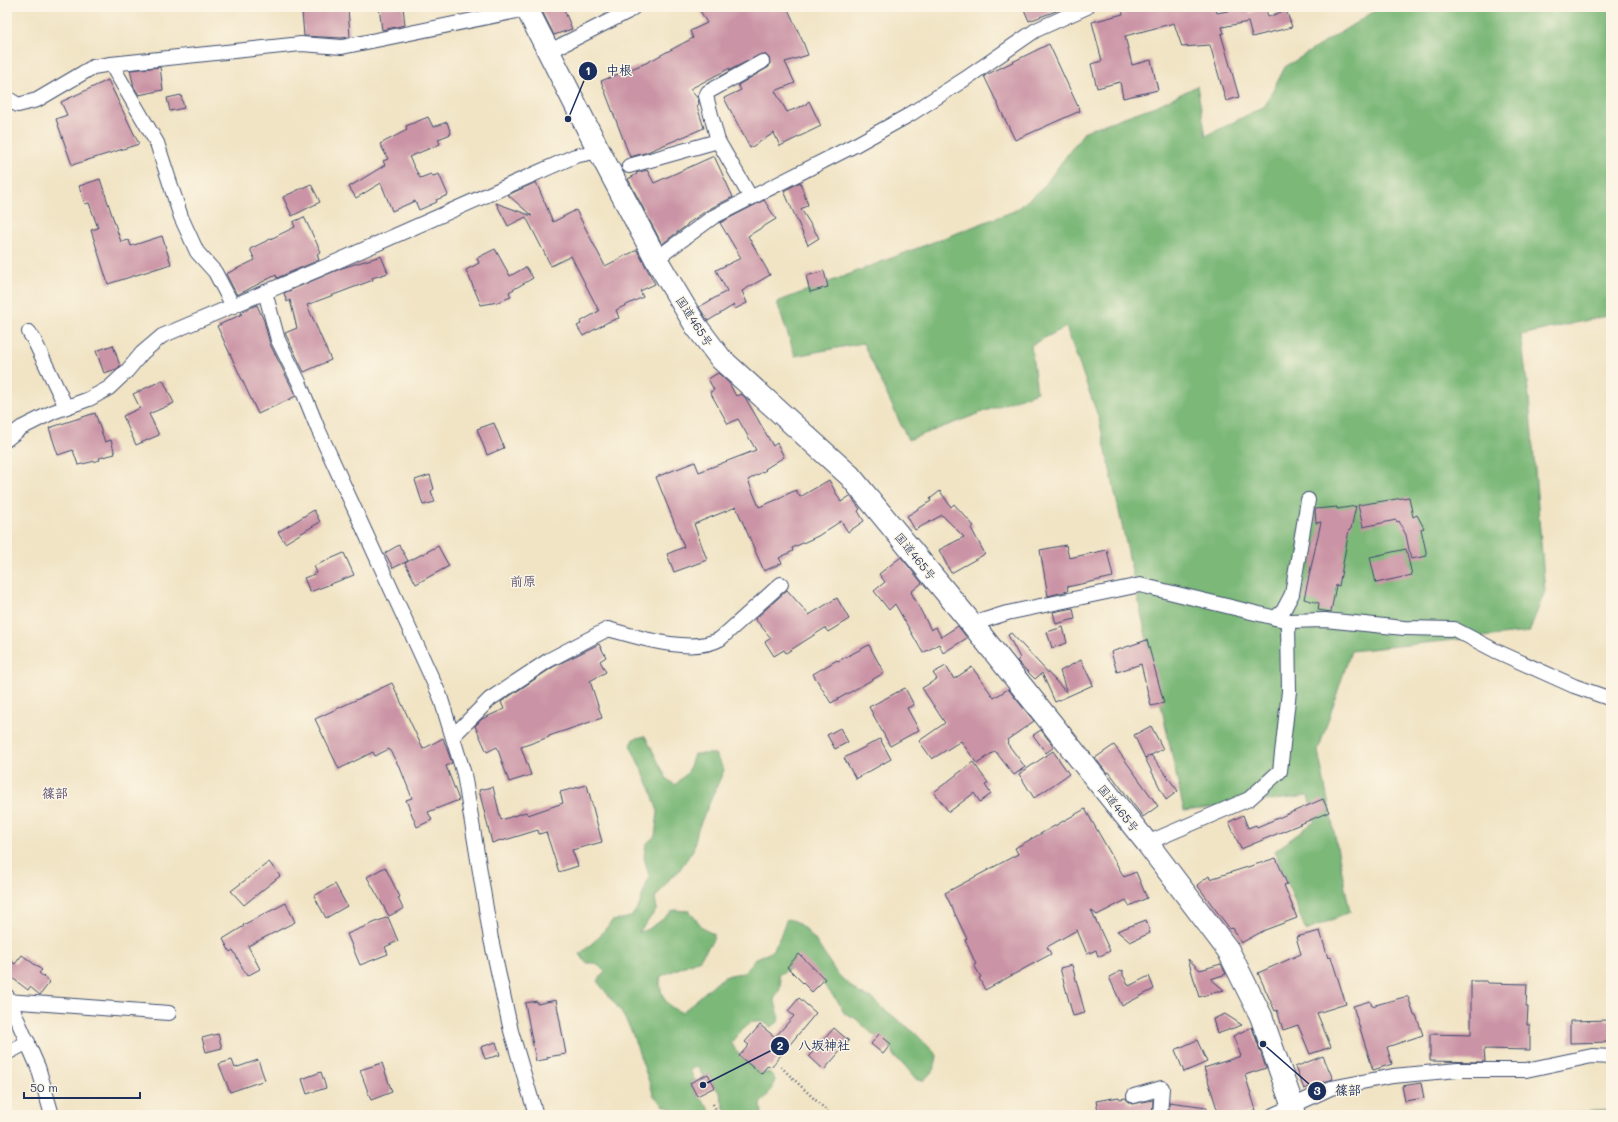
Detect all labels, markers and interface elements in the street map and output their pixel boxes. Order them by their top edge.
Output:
callout: 中根 [578,58,640,83]
text: 中根 [606,61,632,78]
text: 1 [585,62,591,78]
street label: 国道465号 [673,293,717,349]
street label: 国道465号 [892,529,940,583]
district label: 前原 [510,572,536,589]
street label: 国道465号 [1095,781,1143,835]
district label: 篠部 [42,784,68,801]
callout: 八坂神社 [770,1033,858,1058]
text: 八坂神社 [798,1036,850,1053]
text: 2 [777,1037,784,1053]
scale bar [24,1074,140,1100]
callout: 篠部 [1307,1078,1369,1103]
text: 50 m [30,1079,58,1095]
text: 篠部 [1335,1081,1361,1098]
text: 3 [1313,1082,1321,1098]

